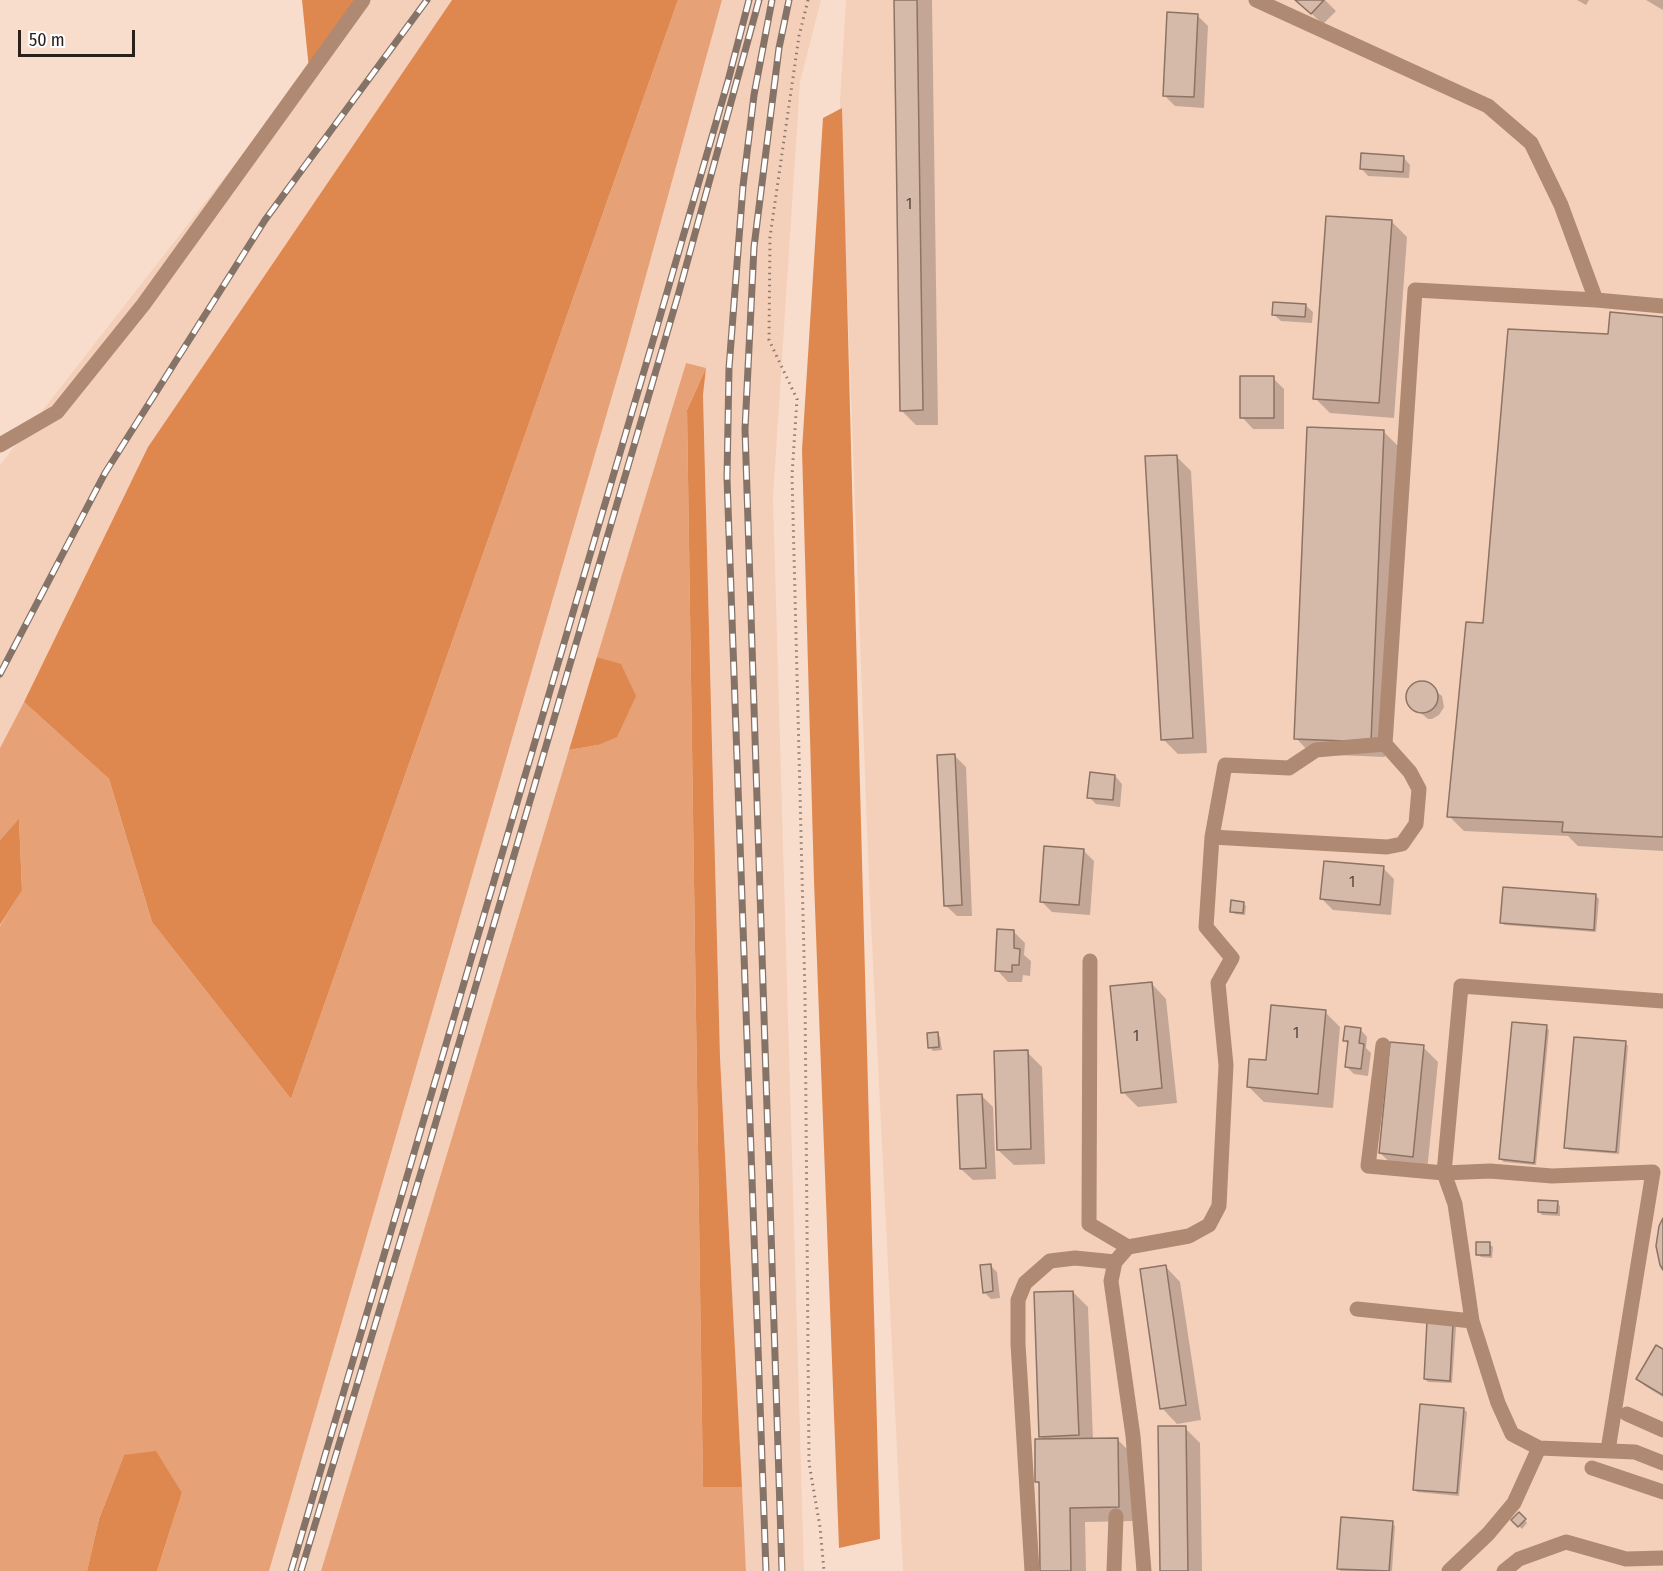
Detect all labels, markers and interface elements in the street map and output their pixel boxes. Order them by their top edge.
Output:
scale bar [21,18,138,56]
text: 50 m [29,29,65,51]
house number: 1 [906,195,912,215]
house number: 1 [1349,873,1355,893]
house number: 1 [1293,1024,1299,1044]
house number: 1 [1133,1027,1139,1047]

